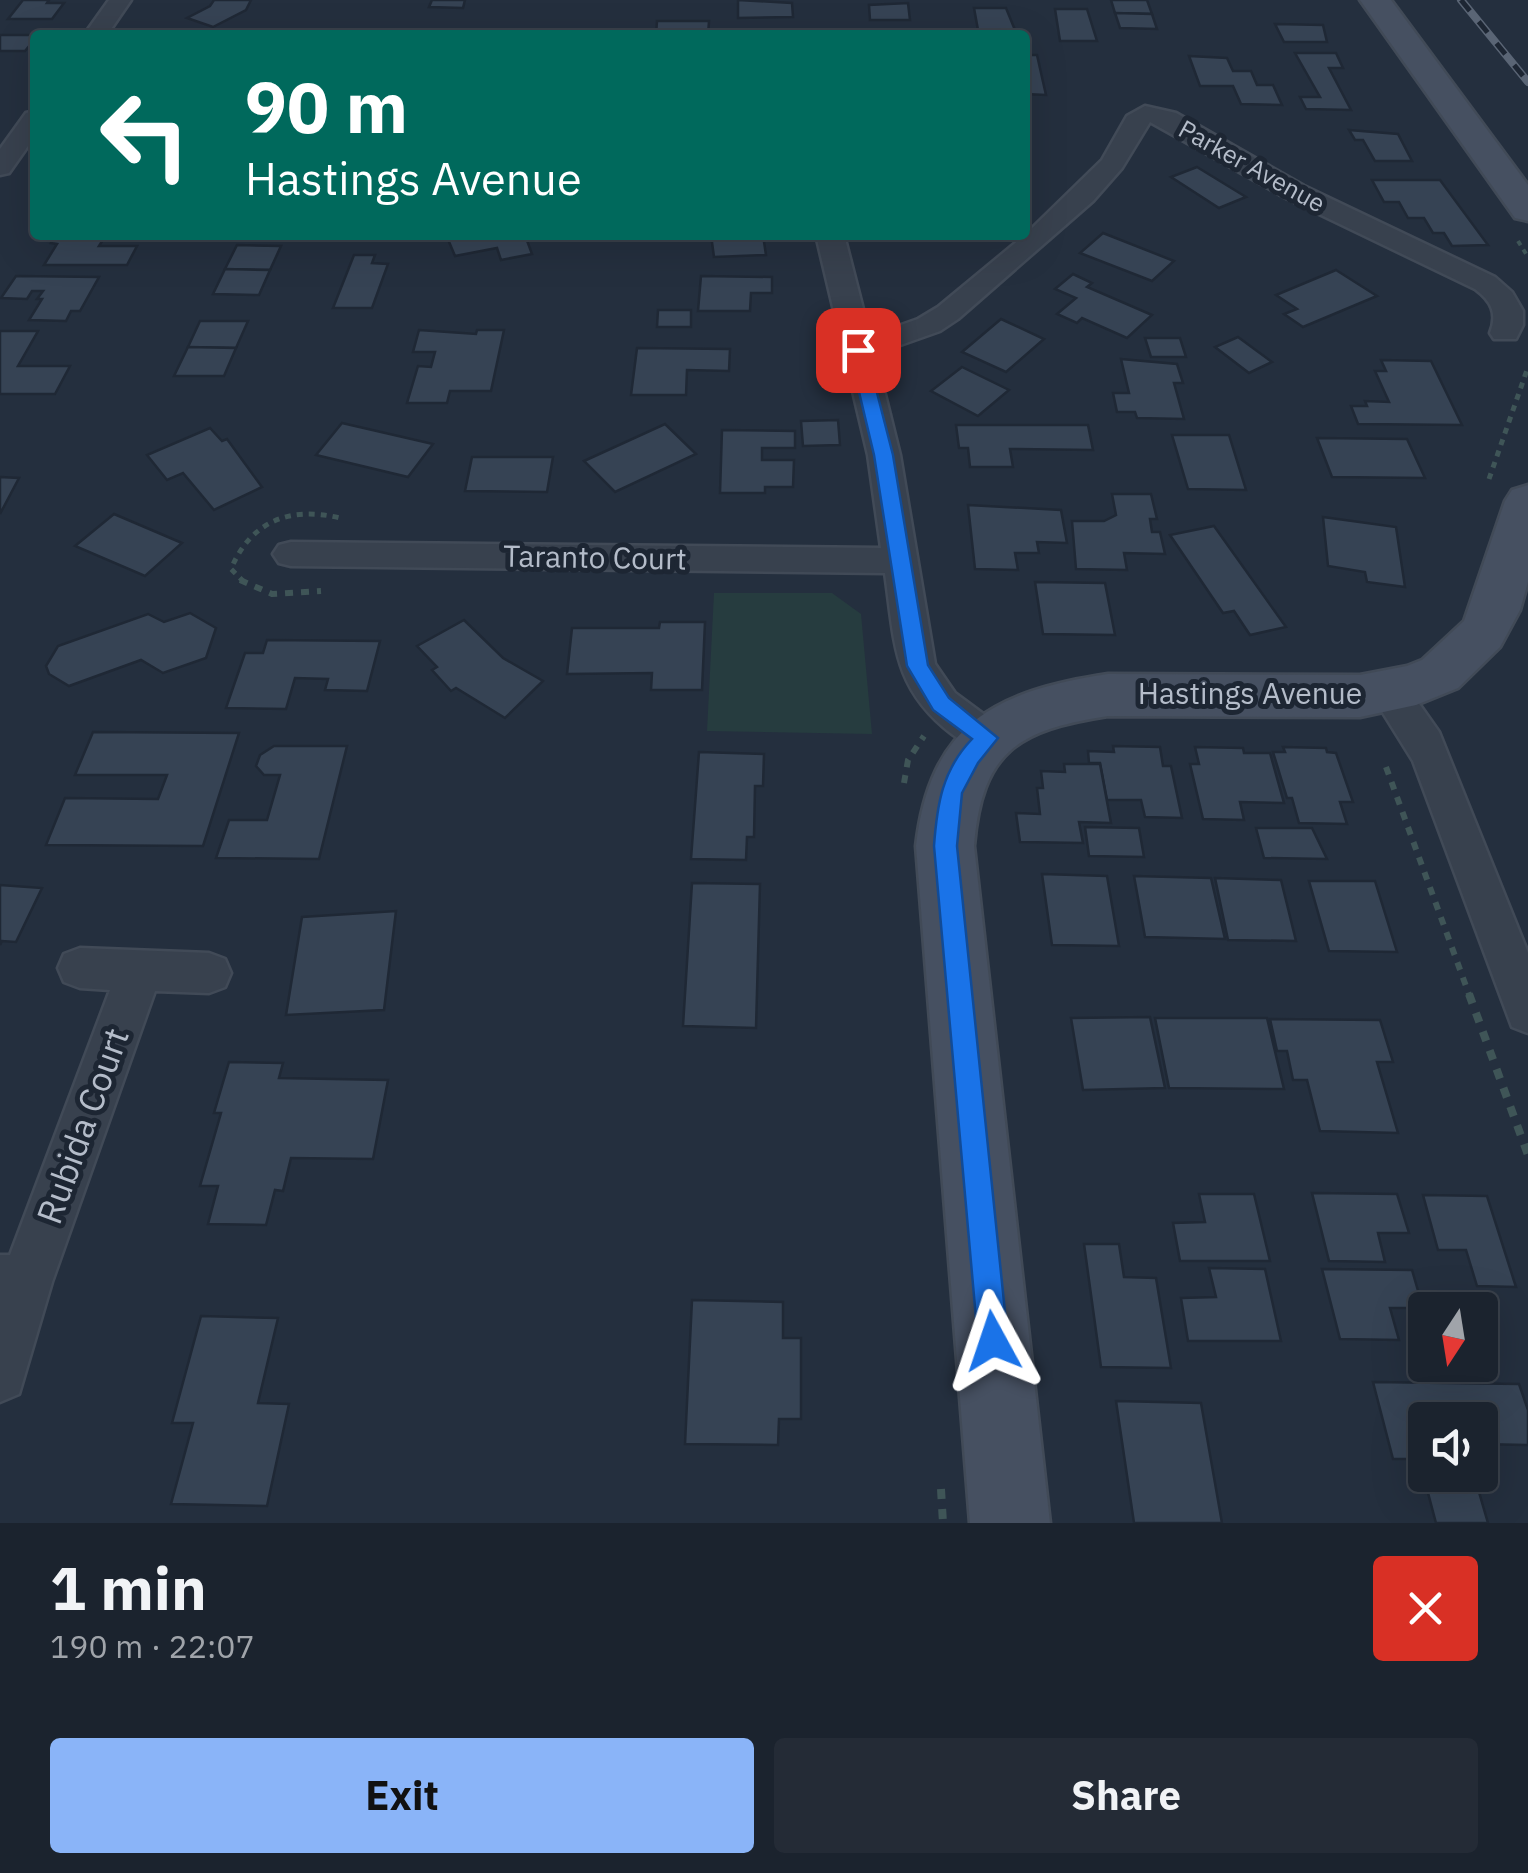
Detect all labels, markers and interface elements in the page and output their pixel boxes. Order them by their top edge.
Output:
text: 90 m [245,61,408,152]
icon: left [80,70,210,200]
street label: Parker Avenue [1173,112,1331,219]
text: Hastings Avenue [245,149,582,207]
pin [816,308,901,393]
icon: arrive [831,323,886,378]
street label: Taranto Court [503,535,687,578]
street label: Hastings Avenue [1138,673,1362,712]
street label: Rubida Court [25,1021,139,1230]
position arrow [941,1289,1045,1393]
north arrow [1408,1292,1498,1382]
map controls [1408,1292,1498,1492]
button: sound [1408,1402,1498,1492]
text: 1 min [50,1548,207,1627]
button: close [1373,1556,1478,1661]
text: 190 m · 22:07 [50,1625,255,1667]
button: Exit [50,1738,754,1853]
button: Share [774,1738,1478,1853]

